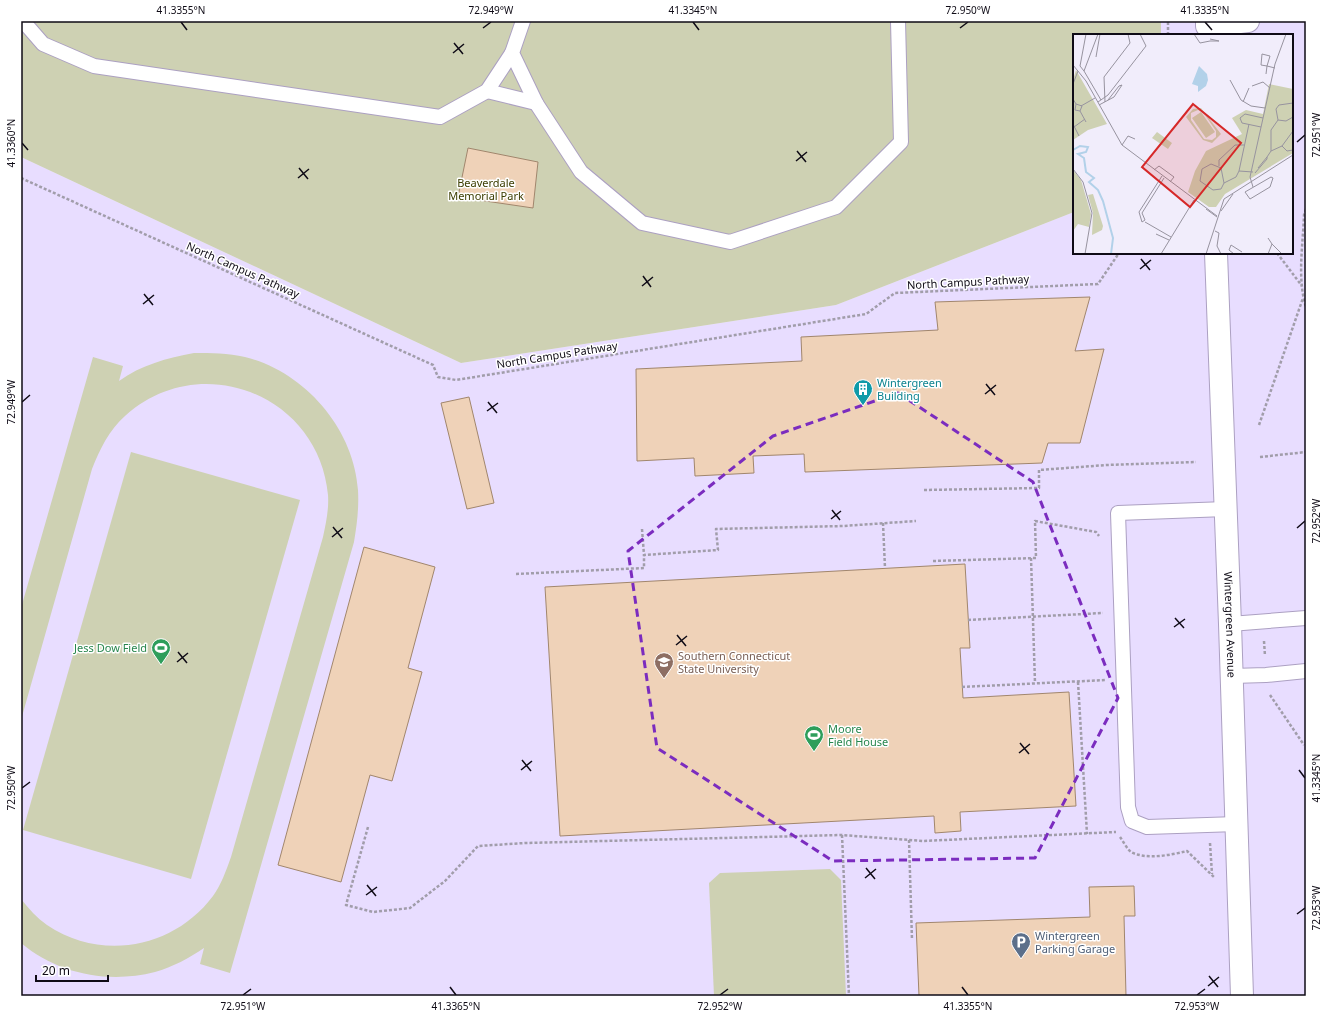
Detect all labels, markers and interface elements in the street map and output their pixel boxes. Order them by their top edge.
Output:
text: 41.3355°N [157,3,205,17]
text: 72.949°W [469,3,514,17]
text: 41.3345°N [669,3,717,17]
text: 72.950°W [946,3,991,17]
text: 41.3335°N [1181,3,1229,17]
inset map [1073,34,1293,254]
text: 72.951°W [1309,112,1323,157]
text: 41.3360°N [4,119,18,167]
park label: Beaverdale Memorial Park [448,175,524,203]
street label: North Campus Pathway [184,238,302,301]
street label: North Campus Pathway [907,271,1030,292]
street label: North Campus Pathway [495,337,619,371]
place label: Wintergreen Building [877,375,942,403]
building icon: Wintergreen Building [852,378,874,406]
text: 72.949°W [4,379,18,424]
text: 72.952°W [1309,498,1323,543]
street label: Wintergreen Avenue [1221,571,1240,678]
sports icon: Jess Dow Field [150,637,172,665]
place label: Jess Dow Field [73,640,147,655]
place label: Southern Connecticut State University [678,648,790,676]
school or university icon: Southern Connecticut State University [653,651,675,679]
place label: Moore Field House [828,721,888,749]
sports icon: Moore Field House [803,724,825,752]
text: 41.3345°N [1309,754,1323,802]
text: 72.950°W [4,765,18,810]
text: 72.953°W [1309,885,1323,930]
place label: Wintergreen Parking Garage [1035,928,1115,956]
parking icon: Wintergreen Parking Garage [1010,931,1032,959]
scale bar [36,957,108,983]
text: 20 m [42,962,70,979]
text: 72.951°W [221,999,266,1013]
text: 41.3365°N [432,999,480,1013]
text: 72.952°W [698,999,743,1013]
text: 41.3355°N [944,999,992,1013]
text: 72.953°W [1175,999,1220,1013]

